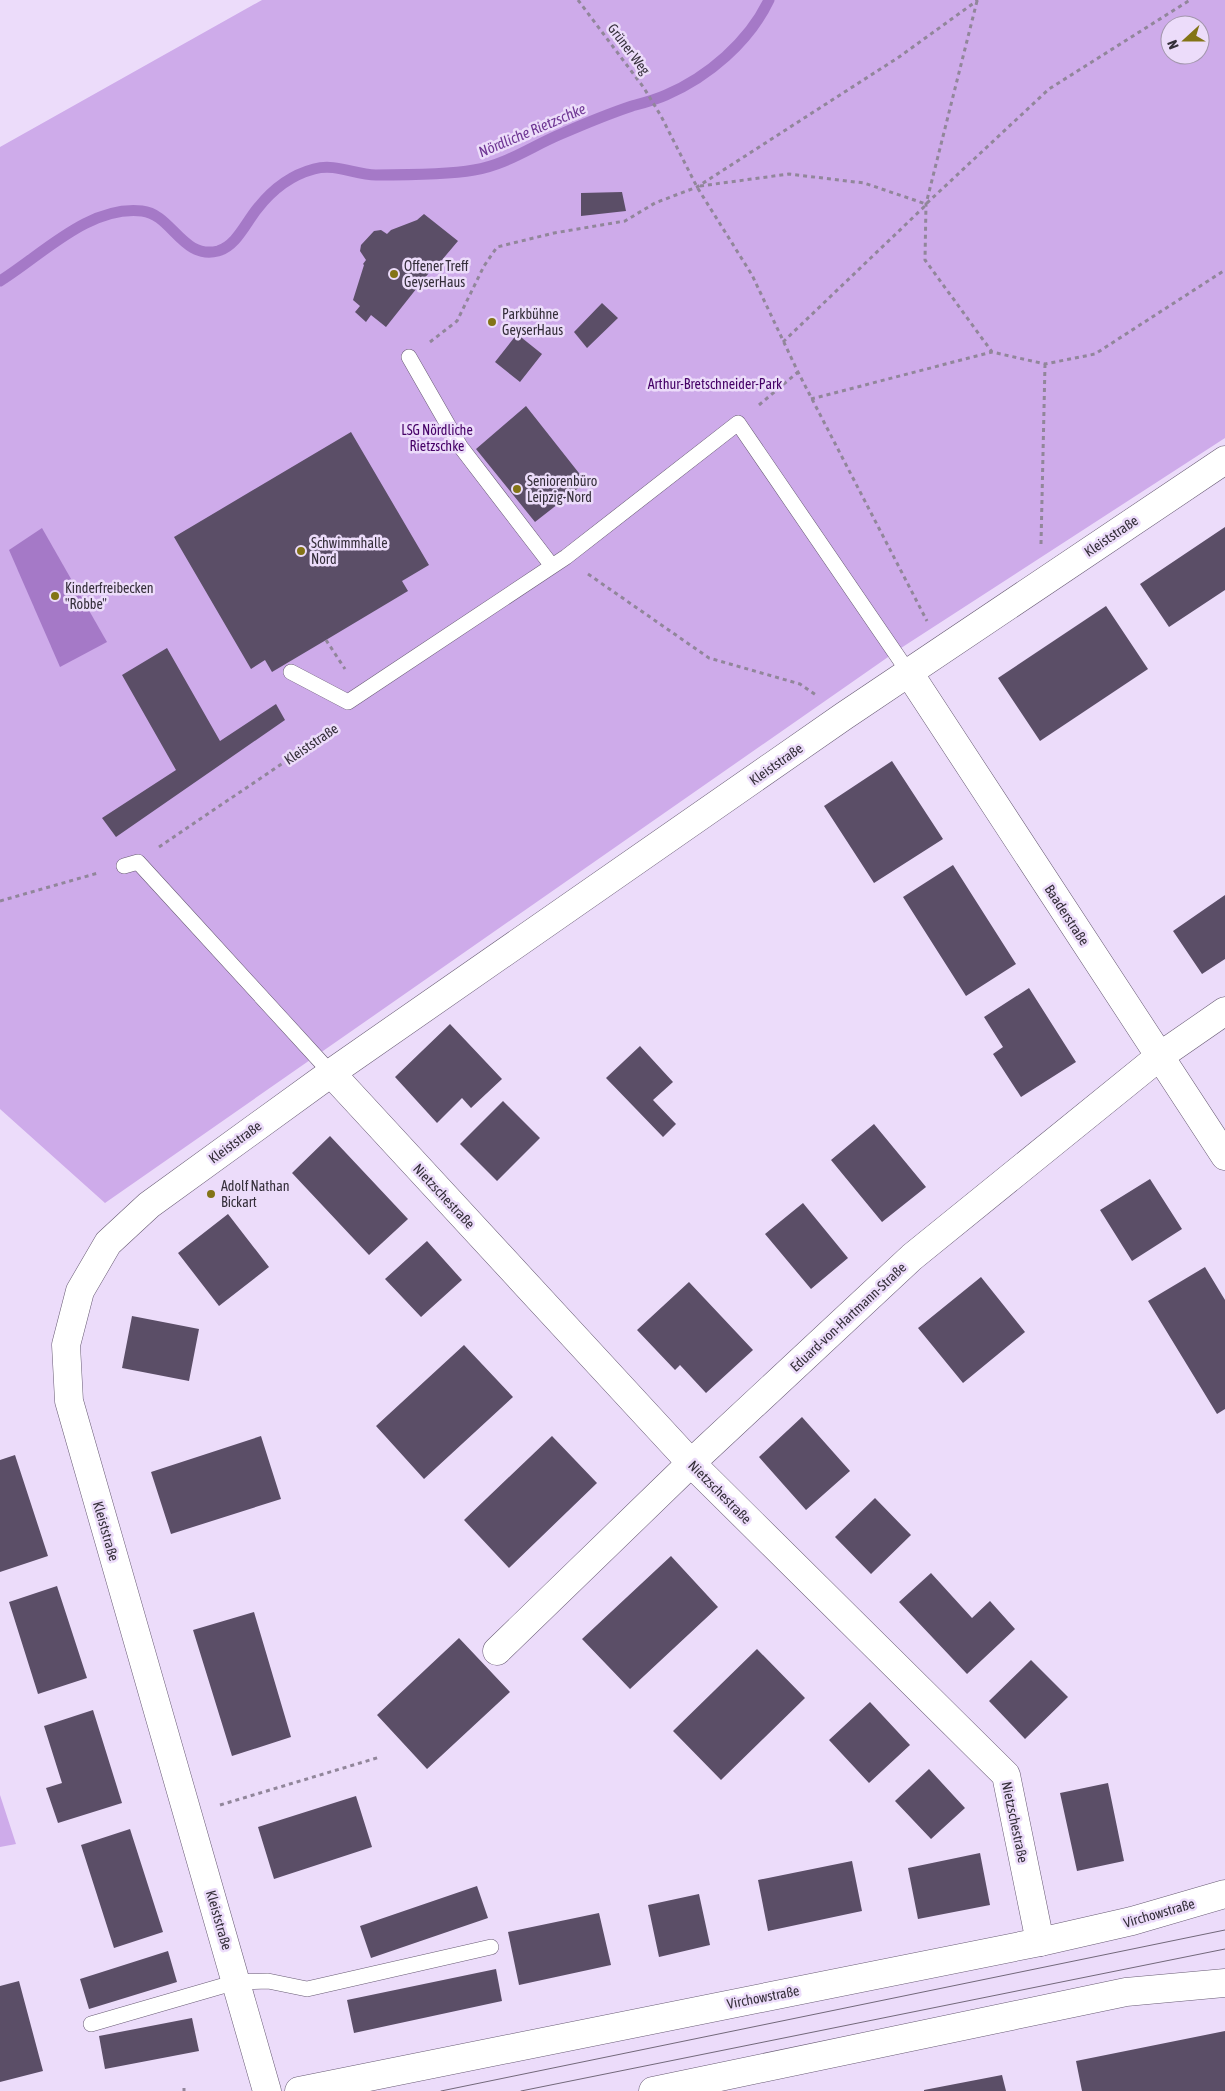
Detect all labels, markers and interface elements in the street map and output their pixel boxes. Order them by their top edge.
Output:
north arrow [1160,15,1210,65]
street label: Grüner Weg [605,20,653,78]
text: N [1164,38,1182,51]
water label: Nördliche Rietzschke [476,100,588,160]
place label: Offener Treff GeyserHaus [404,258,469,290]
marker: Offener Treff GeyserHaus [388,268,400,280]
place label: Parkbühne GeyserHaus [502,306,563,338]
marker: Parkbühne GeyserHaus [486,316,498,328]
park label: Arthur-Bretschneider-Park [648,376,782,392]
park label: LSG Nördliche Rietzschke [401,422,473,454]
place label: Seniorenbüro Leipzig-Nord [527,473,597,505]
marker: Seniorenbüro Leipzig-Nord [511,483,523,495]
street label: Kleiststraße [1081,512,1141,560]
place label: Schwimmhalle Nord [311,535,388,567]
marker: Schwimmhalle Nord [295,545,307,557]
place label: Kinderfreibecken "Robbe" [65,580,154,612]
marker: Kinderfreibecken "Robbe" [49,590,61,602]
street label: Kleiststraße [281,720,341,768]
street label: Kleiststraße [746,740,806,788]
street label: Baaderstraße [1041,882,1093,948]
street label: Kleiststraße [206,1118,264,1166]
street label: Nietzschestraße [410,1160,478,1232]
place label: Adolf Nathan Bickart [221,1178,289,1210]
marker: Adolf Nathan Bickart [205,1188,217,1200]
street label: Eduard-von-Hartmann-Straße [787,1259,909,1375]
street label: Nietzschestraße [685,1457,755,1527]
street label: Kleiststraße [90,1499,122,1563]
street label: Nietzschestraße [999,1780,1031,1864]
street label: Kleiststraße [203,1888,235,1952]
street label: Virchowstraße [1122,1895,1196,1931]
street label: Virchowstraße [726,1982,800,2012]

